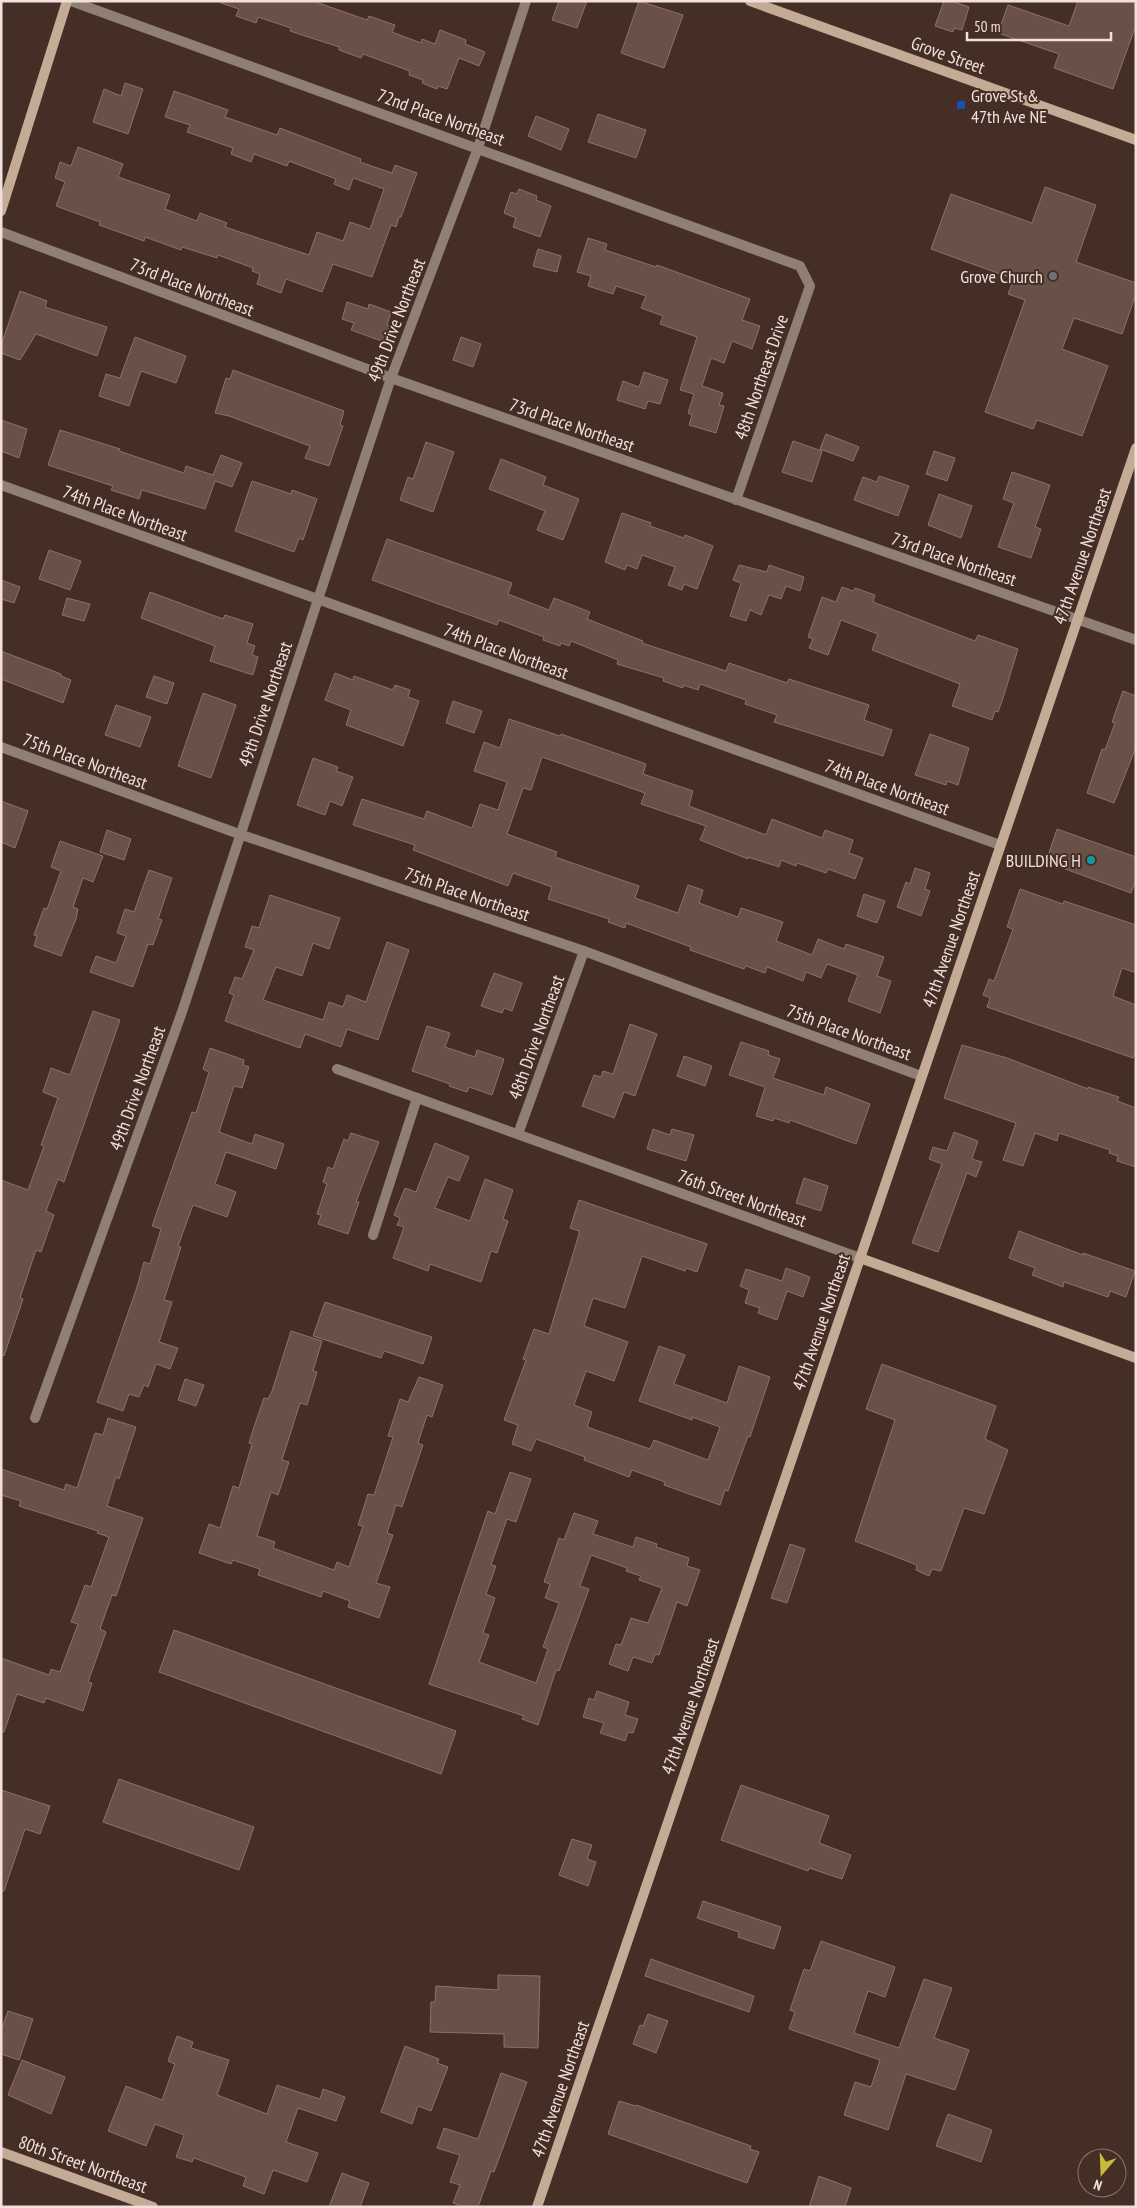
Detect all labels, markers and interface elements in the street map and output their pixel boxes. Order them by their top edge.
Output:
scale bar [967,10,1111,42]
text: 50 m [974,17,1000,36]
street label: Grove Street [908,31,988,79]
street label: 72nd Place Northeast [374,83,508,151]
place label: Grove St & 47th Ave NE [971,84,1047,128]
marker: Grove St & 47th Ave NE [955,99,967,111]
street label: 73rd Place Northeast [127,253,257,321]
street label: 49th Drive Northeast [362,255,430,385]
place label: Grove Church [960,265,1043,288]
marker: Grove Church [1047,270,1059,282]
street label: 48th Northeast Drive [729,311,793,443]
street label: 73rd Place Northeast [506,393,638,457]
street label: 74th Place Northeast [59,480,191,546]
street label: 47th Avenue Northeast [1048,485,1116,627]
street label: 73rd Place Northeast [888,527,1020,591]
street label: 74th Place Northeast [440,618,572,684]
street label: 49th Drive Northeast [233,638,297,770]
street label: 75th Place Northeast [19,728,151,794]
street label: 74th Place Northeast [821,754,953,820]
place label: BUILDING H [1006,849,1081,872]
marker: BUILDING H [1085,854,1097,866]
street label: 75th Place Northeast [401,862,533,926]
street label: 47th Avenue Northeast [917,868,985,1010]
street label: 48th Drive Northeast [503,972,569,1102]
street label: 75th Place Northeast [783,999,915,1065]
street label: 49th Drive Northeast [104,1023,170,1153]
street label: 76th Street Northeast [674,1164,810,1232]
street label: 47th Avenue Northeast [787,1251,855,1393]
street label: 47th Avenue Northeast [656,1635,724,1777]
street label: 47th Avenue Northeast [526,2018,594,2160]
street label: 80th Street Northeast [15,2130,151,2198]
north arrow [1077,2148,1127,2198]
text: N [1091,2176,1104,2195]

